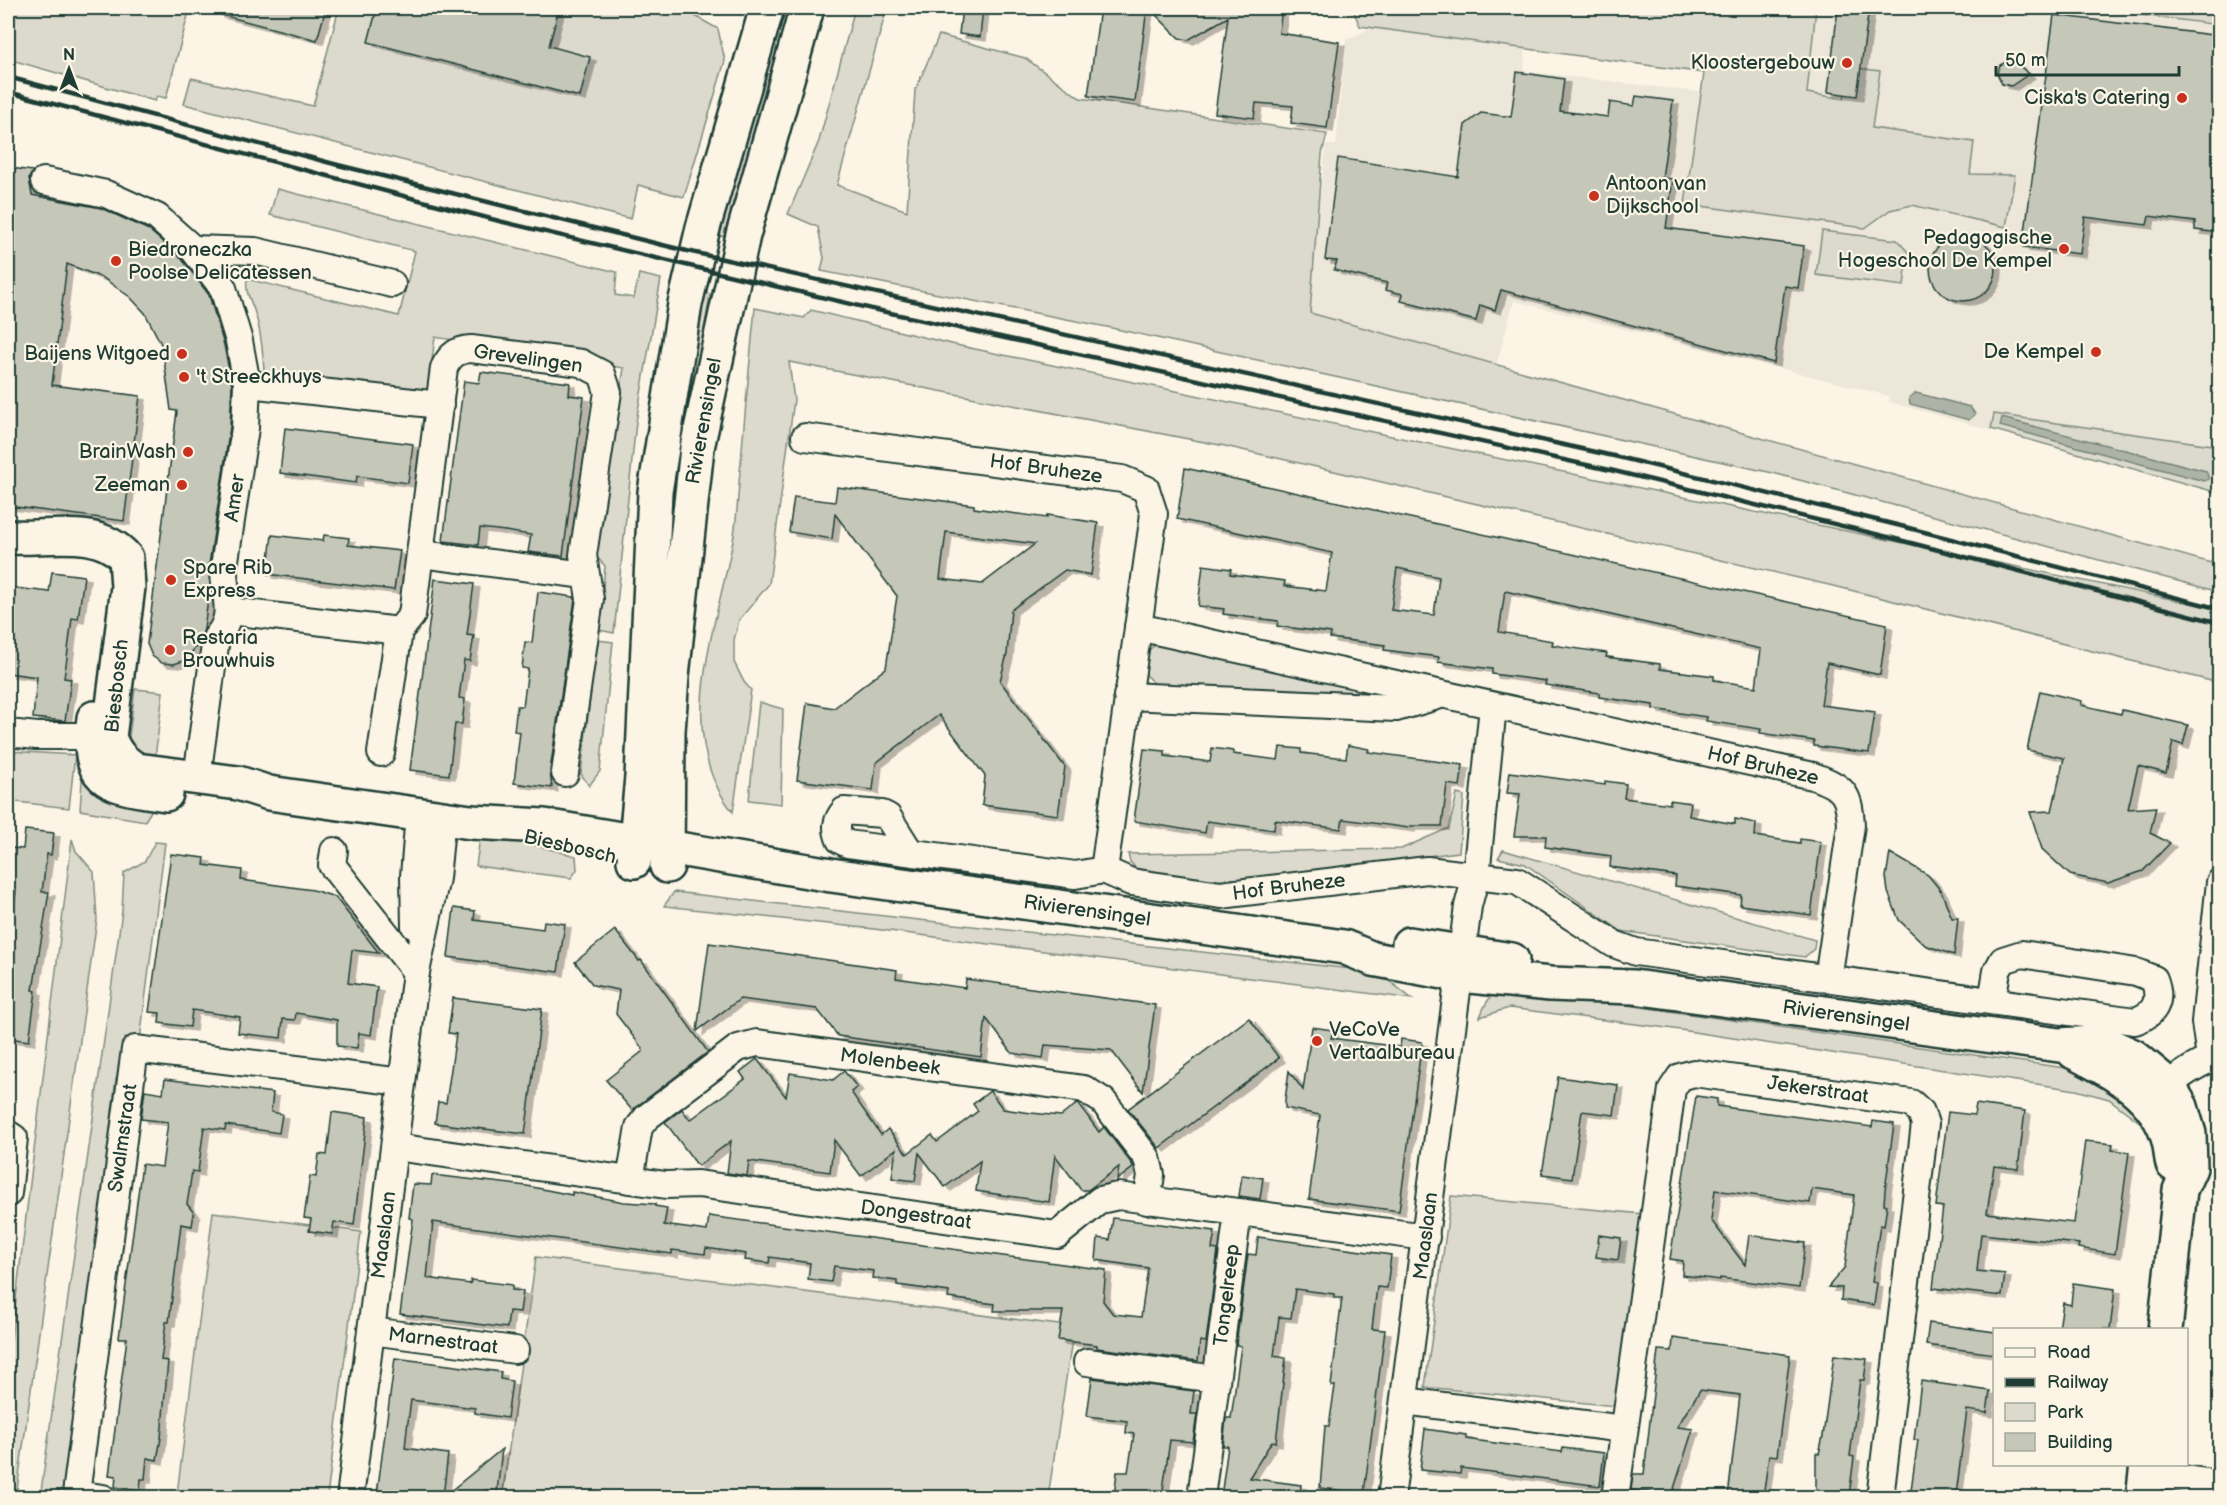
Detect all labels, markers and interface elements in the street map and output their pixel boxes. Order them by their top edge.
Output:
north arrow [39,39,99,99]
scale bar [1996,39,2179,77]
text: N [63,46,75,65]
text: 50 m [2005,50,2046,71]
place label: Kloostergebouw [1691,51,1836,75]
marker: Kloostergebouw [1840,56,1854,70]
place label: Ciska's Catering [2024,86,2170,110]
marker: Ciska's Catering [2175,91,2189,105]
place label: Antoon van Dijkschool [1606,172,1706,219]
marker: Antoon van Dijkschool [1587,189,1601,203]
place label: Pedagogische Hogeschool De Kempel [1838,226,2052,273]
place label: Biedroneczka Poolse Delicatessen [128,238,312,285]
marker: Pedagogische Hogeschool De Kempel [2057,242,2071,256]
marker: Biedroneczka Poolse Delicatessen [109,254,123,268]
street label: Grevelingen [472,339,584,379]
place label: De Kempel [1983,340,2084,364]
place label: Baijens Witgoed [24,342,170,366]
marker: De Kempel [2089,345,2103,359]
marker: Baijens Witgoed [175,347,189,361]
street label: Rivierensingel [681,356,727,486]
place label: 't Streeckhuys [196,365,322,389]
marker: 't Streeckhuys [177,370,191,384]
place label: BrainWash [79,440,176,464]
marker: BrainWash [181,445,195,459]
street label: Hof Bruheze [988,449,1104,489]
street label: Amer [220,472,250,523]
place label: Zeeman [94,473,170,497]
marker: Zeeman [175,478,189,492]
place label: Spare Rib Express [183,556,272,603]
marker: Spare Rib Express [164,573,178,587]
place label: Restaria Brouwhuis [182,626,275,673]
street label: Biesbosch [100,638,134,734]
marker: Restaria Brouwhuis [163,643,177,657]
street label: Hof Bruheze [1705,742,1821,790]
street label: Biesbosch [521,825,619,869]
street label: Hof Bruheze [1231,868,1347,906]
street label: Rivierensingel [1022,890,1152,932]
street label: Rivierensingel [1781,995,1911,1037]
place label: VeCoVe Vertaalbureau [1329,1018,1455,1065]
marker: VeCoVe Vertaalbureau [1310,1034,1324,1048]
street label: Molenbeek [838,1043,942,1081]
street label: Jekerstraat [1766,1071,1870,1109]
street label: Swalmstraat [104,1082,142,1194]
street label: Maaslaan [367,1190,401,1280]
street label: Maaslaan [1409,1191,1443,1281]
street label: Dongestraat [859,1195,973,1235]
street label: Tongelreep [1209,1243,1245,1347]
street label: Marnestraat [387,1322,499,1360]
legend [1993,1328,2188,1466]
text: Road [2047,1342,2091,1363]
text: Railway [2047,1372,2109,1393]
text: Park [2047,1402,2083,1423]
text: Building [2047,1432,2113,1453]

